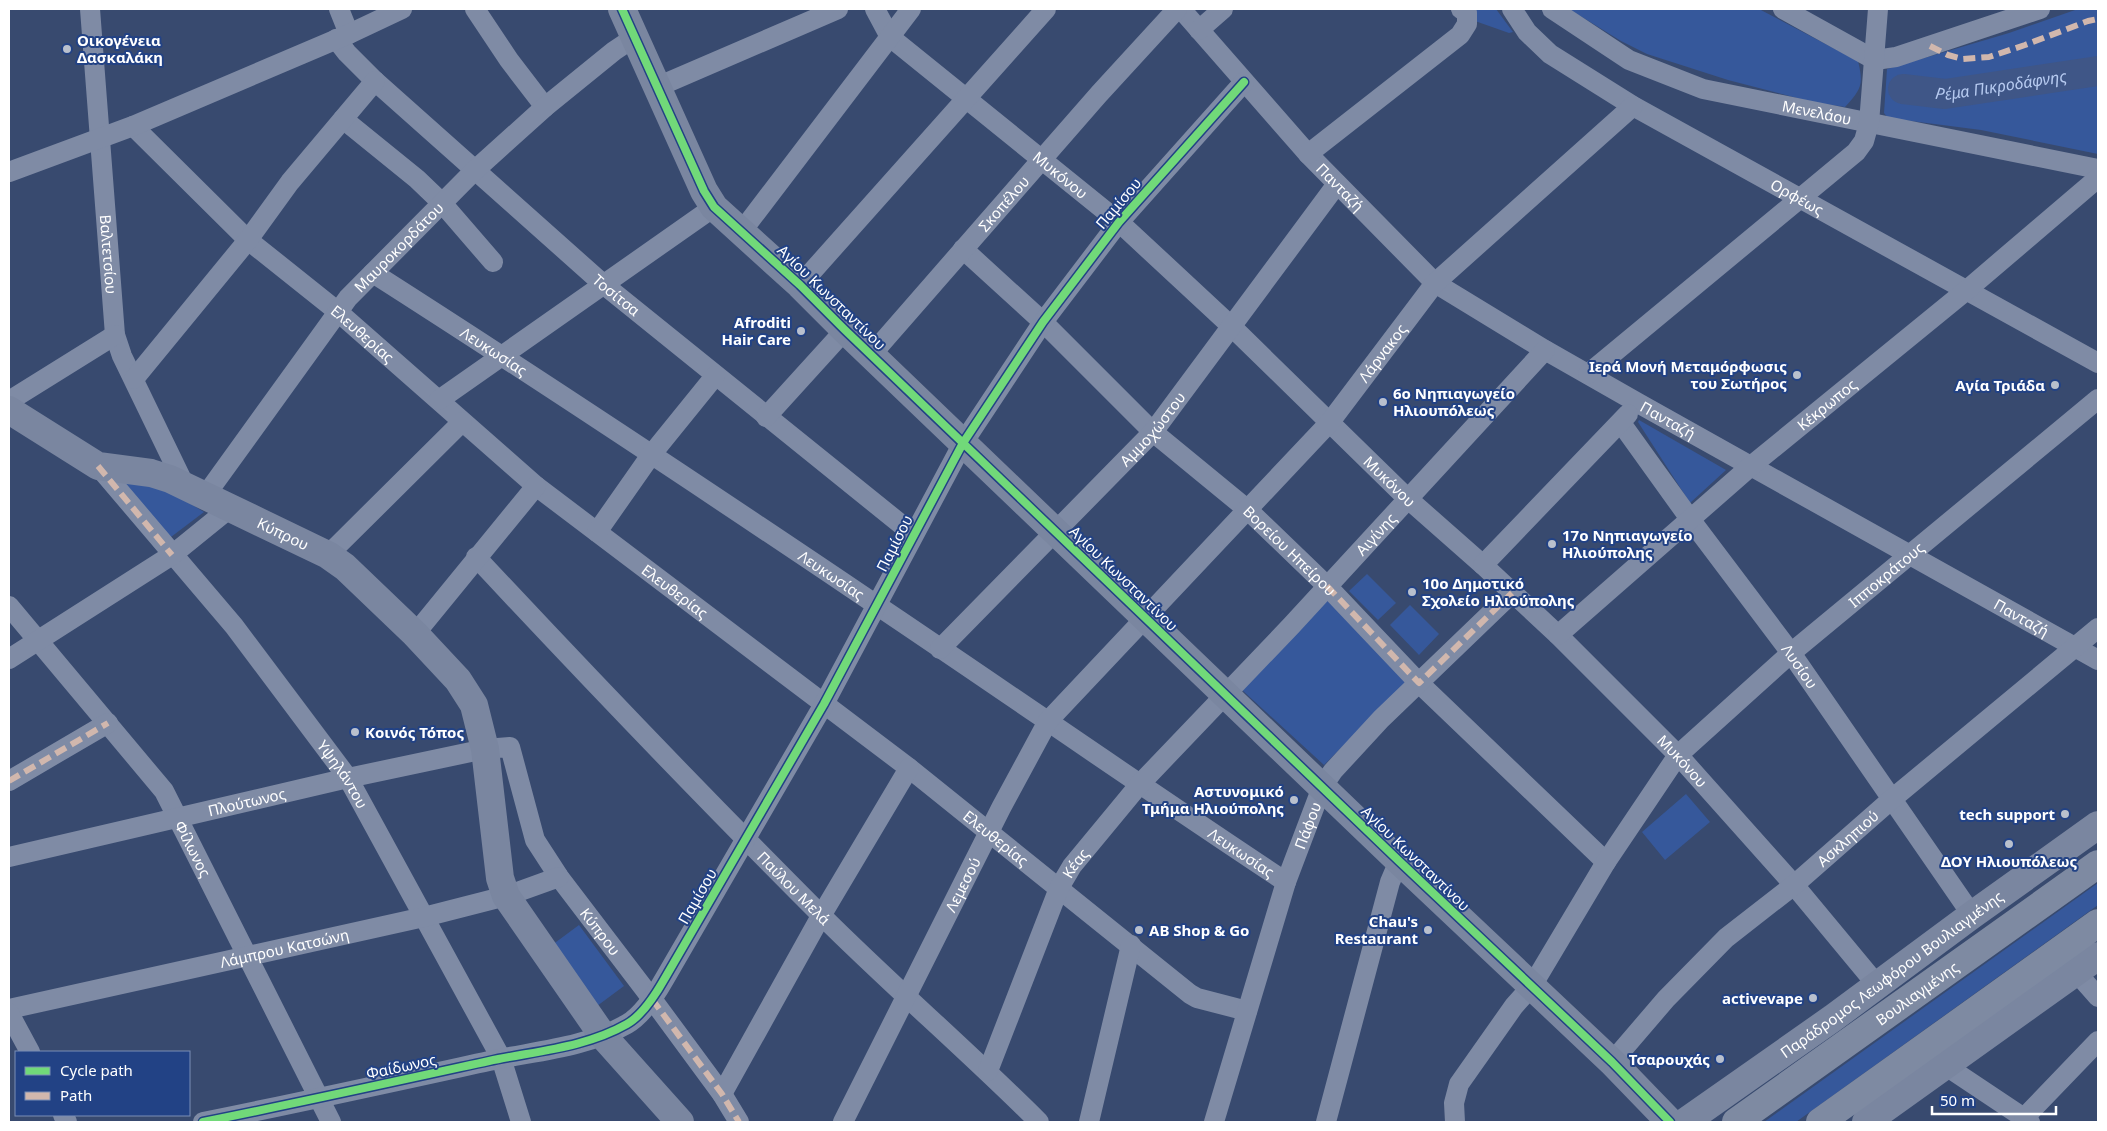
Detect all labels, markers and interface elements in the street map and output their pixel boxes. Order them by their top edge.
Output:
place label: Οικογένεια Δασκαλάκη [77,30,163,67]
marker: Οικογένεια Δασκαλάκη [61,43,73,55]
water label: Ρέμα Πικροδάφνης [1934,65,2069,105]
street label: Μενελάου [1780,95,1853,129]
street label: Μυκόνου [1029,147,1092,203]
street label: Πανταζή [1312,159,1369,215]
street label: Σκοπέλου [974,171,1033,236]
street label: Παμίσου [1091,173,1145,233]
street label: Ορφέως [1767,174,1827,220]
street label: Μαυροκορδάτου [349,198,448,296]
street label: Βαλτετσίου [96,214,122,295]
street label: Αγίου Κωνσταντίνου [773,240,891,354]
street label: Τοσίτσα [589,270,645,321]
street label: Ελευθερίας [327,300,399,367]
place label: Afroditi Hair Care [721,312,791,349]
street label: Λάρνακος [1354,320,1411,386]
street label: Λευκωσίας [457,322,531,380]
marker: Afroditi Hair Care [795,325,807,337]
place label: Ιερά Μονή Μεταμόρφωσις του Σωτήρος [1589,356,1787,393]
marker: Ιερά Μονή Μεταμόρφωσις του Σωτήρος [1791,369,1803,381]
street label: Κέκρωπος [1793,374,1860,435]
place label: Αγία Τριάδα [1955,375,2045,395]
marker: Αγία Τριάδα [2049,379,2061,391]
place label: 6ο Νηπιαγωγείο Ηλιουπόλεως [1393,383,1515,420]
street label: Αμμοχώστου [1115,388,1190,470]
marker: 6ο Νηπιαγωγείο Ηλιουπόλεως [1377,396,1389,408]
street label: Πανταζή [1637,396,1699,443]
street label: Μυκόνου [1360,451,1420,511]
street label: Βορείου Ηπείρου [1239,501,1341,600]
street label: Αιγίνης [1351,508,1400,559]
street label: Παμίσου [871,511,917,575]
street label: Κύπρου [254,512,312,554]
street label: Αγίου Κωνσταντίνου [1065,521,1183,635]
place label: 17ο Νηπιαγωγείο Ηλιούπολης [1562,525,1693,562]
street label: Ιπποκράτους [1844,537,1928,611]
marker: 17ο Νηπιαγωγείο Ηλιούπολης [1546,538,1558,550]
street label: Λευκωσίας [795,545,869,604]
street label: Ελευθερίας [638,559,712,623]
place label: 10ο Δημοτικό Σχολείο Ηλιούπολης [1422,573,1575,610]
marker: 10ο Δημοτικό Σχολείο Ηλιούπολης [1406,586,1418,598]
street label: Πανταζή [1990,594,2053,641]
street label: Λυσίου [1778,640,1823,692]
place label: Κοινός Τόπος [365,722,464,742]
marker: Κοινός Τόπος [349,726,361,738]
street label: Μυκόνου [1653,730,1712,791]
street label: Υψηλάντου [313,736,373,812]
place label: Αστυνομικό Τμήμα Ηλιούπολης [1142,781,1284,818]
street label: Πλούτωνος [206,783,287,820]
marker: Αστυνομικό Τμήμα Ηλιούπολης [1288,794,1300,806]
street label: Πάφου [1289,799,1325,852]
street label: Αγίου Κωνσταντίνου [1357,801,1475,915]
place label: tech support [1959,804,2055,824]
street label: Ασκληπιού [1812,805,1883,871]
street label: Ελευθερίας [959,806,1033,870]
marker: tech support [2059,808,2071,820]
street label: Φίλωνος [170,817,216,880]
street label: Λευκωσίας [1204,823,1278,882]
marker: ΔΟΥ Ηλιουπόλεως [2003,838,2015,850]
street label: Κέας [1057,844,1093,882]
street label: Παύλου Μελά [753,847,835,929]
place label: ΔΟΥ Ηλιουπόλεως [1941,851,2077,871]
street label: Λεμεσού [940,853,985,915]
street label: Παμίσου [673,864,721,928]
street label: Παράδρομος Λεωφόρου Βουλιαγμένης [1777,887,2007,1061]
street label: Κύπρου [576,903,625,959]
place label: Chau's Restaurant [1335,911,1418,948]
place label: ΑΒ Shop & Go [1149,920,1249,940]
street label: Λάμπρου Κατσώνη [218,924,351,972]
marker: ΑΒ Shop & Go [1133,924,1145,936]
marker: Chau's Restaurant [1422,924,1434,936]
street label: Βουλιαγμένης [1872,958,1962,1030]
place label: activevape [1722,988,1803,1008]
marker: activevape [1807,992,1819,1004]
street label: Φαίδωνος [364,1049,438,1083]
place label: Τσαρουχάς [1629,1049,1710,1069]
legend [15,1051,190,1116]
marker: Τσαρουχάς [1714,1053,1726,1065]
text: Cycle path [60,1060,133,1080]
scale bar [1932,1084,2056,1116]
text: Path [60,1085,92,1105]
text: 50 m [1940,1090,1975,1110]

